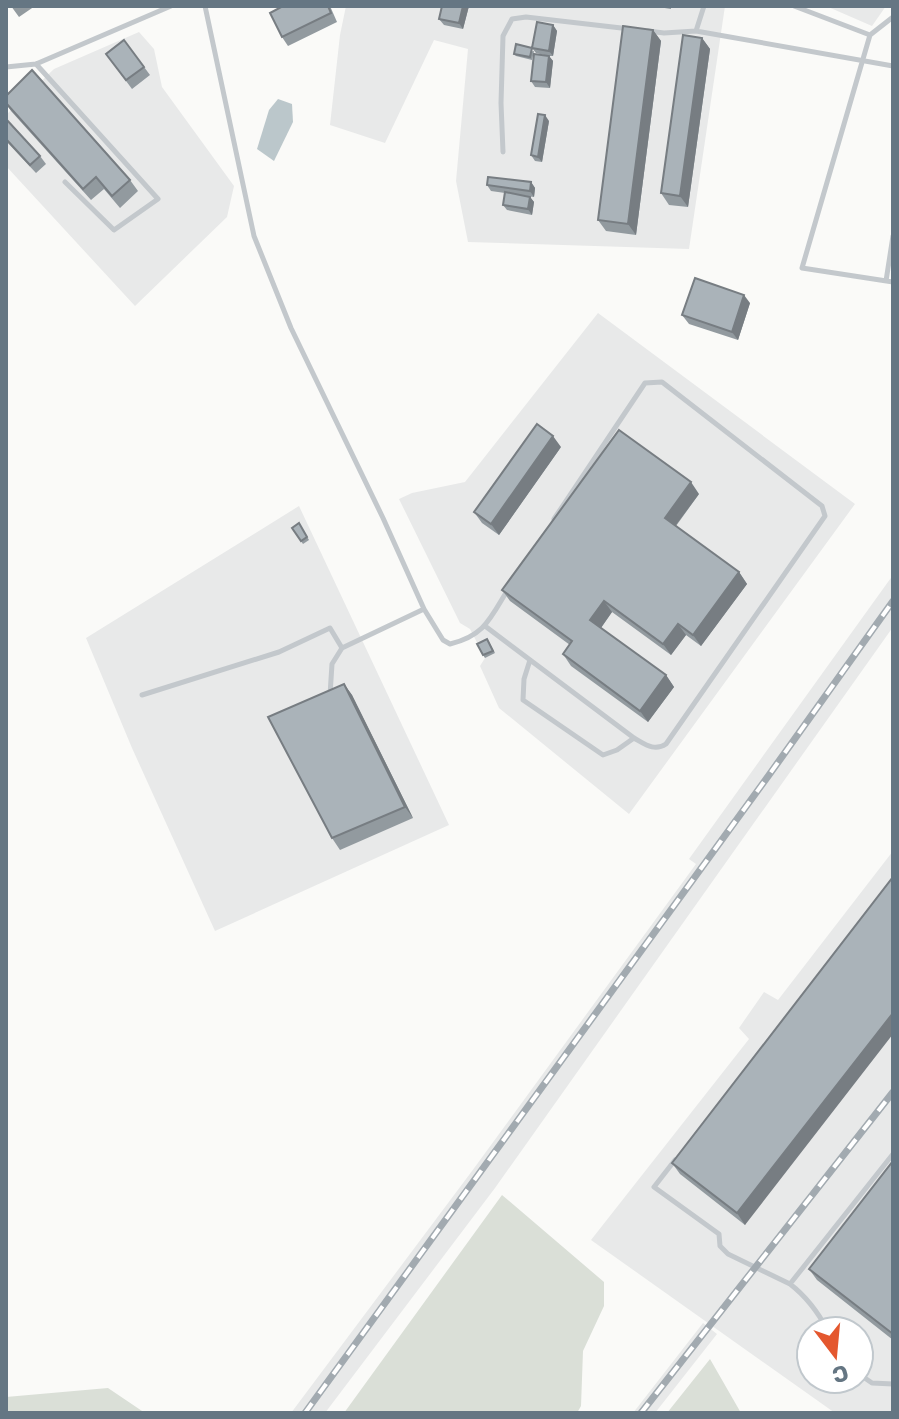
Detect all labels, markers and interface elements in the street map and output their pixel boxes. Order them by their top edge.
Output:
north arrow [795,1315,875,1395]
text: С [829,1359,852,1389]

